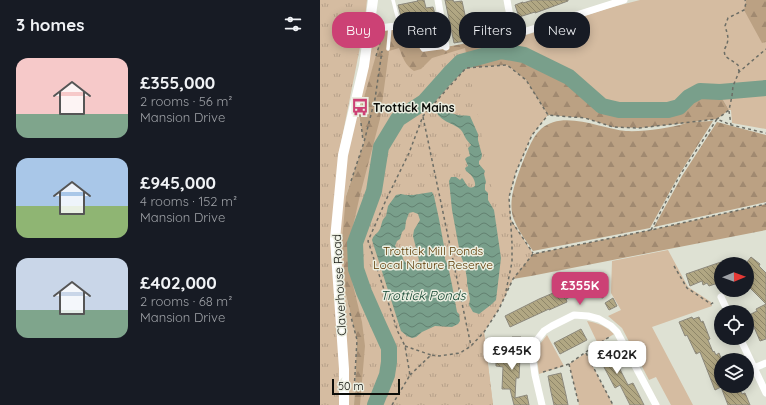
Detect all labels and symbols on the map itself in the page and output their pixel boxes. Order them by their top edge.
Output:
bus stop icon: Trottick Mains [350,97,370,117]
place label: Trottick Mains [373,100,455,115]
street label: Claverhouse Road [329,234,349,336]
park label: Trottick Mill Ponds Local Nature Reserve [373,243,493,272]
north arrow [714,257,754,297]
pin: £355K [552,272,608,306]
water label: Trottick Ponds [380,287,467,303]
pin: £945K [484,337,540,371]
pin: £402K [589,341,645,375]
scale bar [332,377,400,396]

